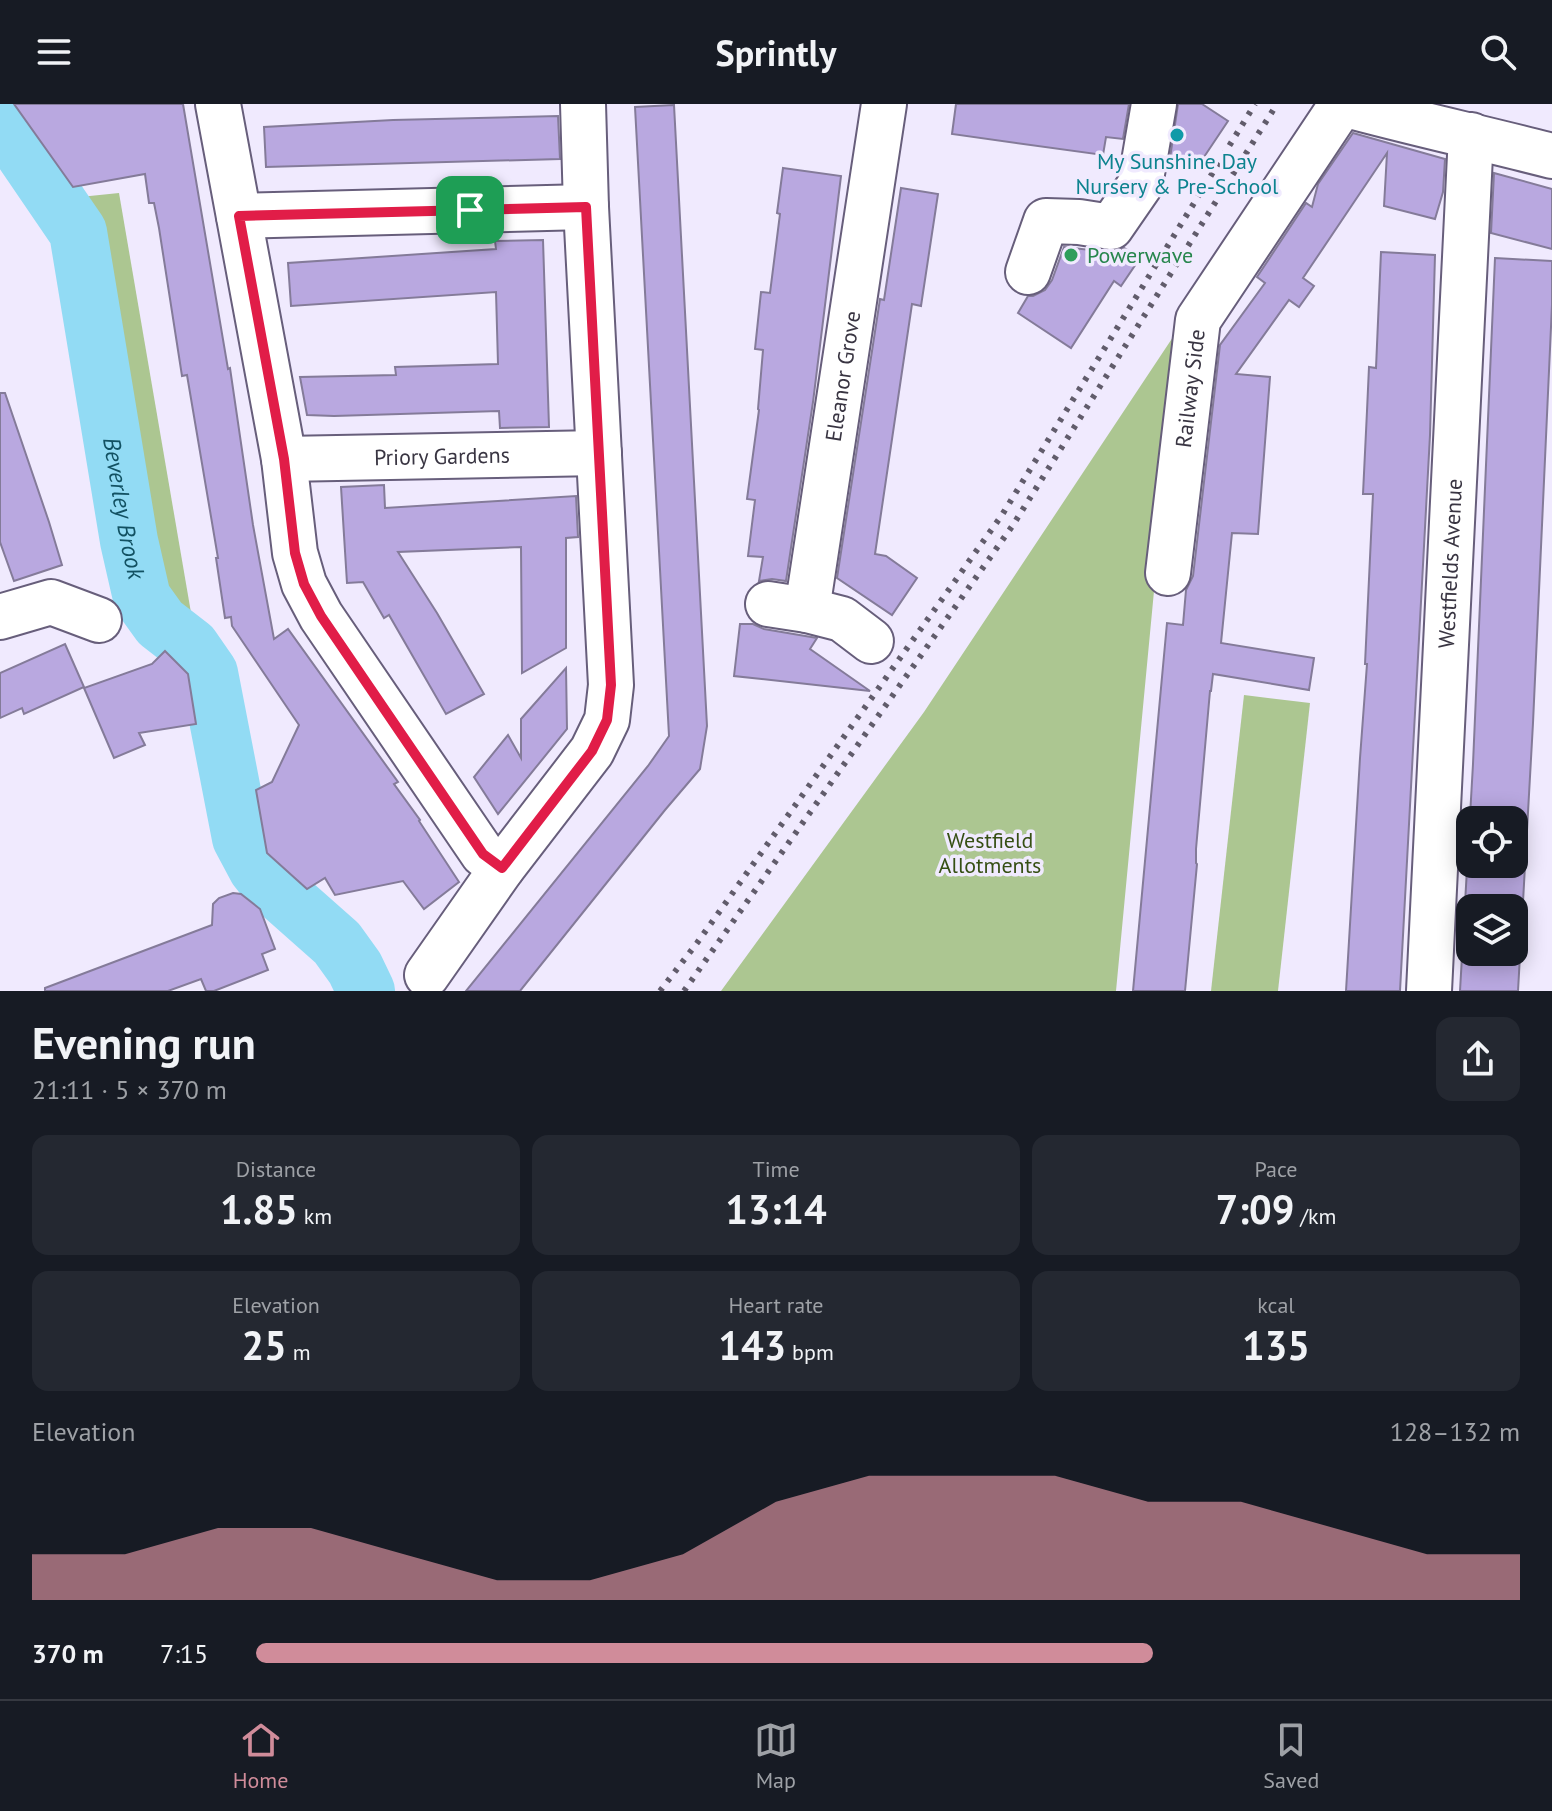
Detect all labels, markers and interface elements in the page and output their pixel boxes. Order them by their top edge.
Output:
text: Sprintly [716,29,836,76]
icon: menu [32,30,76,74]
icon: search [1476,30,1520,74]
marker: My Sunshine Day Nursery & Pre-School [1168,126,1186,144]
place label: My Sunshine Day Nursery & Pre-School [1076,147,1279,200]
pin [436,176,504,244]
icon: arrive [448,188,492,232]
place label: Powerwave [1087,241,1193,269]
marker: Powerwave [1062,246,1080,264]
street label: Eleanor Grove [819,309,866,443]
street label: Railway Side [1169,327,1211,449]
water label: Beverley Brook [97,435,153,583]
street label: Priory Gardens [374,441,510,471]
street label: Westfields Avenue [1432,478,1468,649]
map controls [1456,806,1528,966]
button: locate [1456,806,1528,878]
park label: Westfield Allotments [939,826,1041,879]
button: layers [1456,894,1528,966]
text: Evening run [32,1014,256,1071]
button: share [1436,1017,1520,1101]
text: 21:11 · 5 × 370 m [32,1073,227,1106]
text: Distance [236,1155,316,1183]
text: Time [752,1155,800,1183]
text: Pace [1254,1155,1298,1183]
text: 1.85 [220,1183,298,1235]
text: 13:14 [725,1183,827,1235]
text: 7:09 [1216,1183,1294,1235]
text: km [298,1202,332,1230]
text: /km [1294,1202,1336,1230]
text: Elevation [232,1291,320,1319]
text: Heart rate [728,1291,824,1319]
text: kcal [1257,1291,1295,1319]
text: 25 [241,1319,287,1371]
text: 143 [718,1319,786,1371]
text: 135 [1242,1319,1310,1371]
text: m [287,1338,311,1366]
text: bpm [786,1338,834,1366]
text: Elevation [32,1415,136,1448]
text: 128–132 m [1390,1415,1520,1448]
text: 370 m [32,1637,104,1670]
text: 7:15 [160,1637,208,1670]
tab: Home [233,1718,288,1794]
tab: Map [754,1718,798,1794]
tab: Saved [1263,1718,1319,1794]

